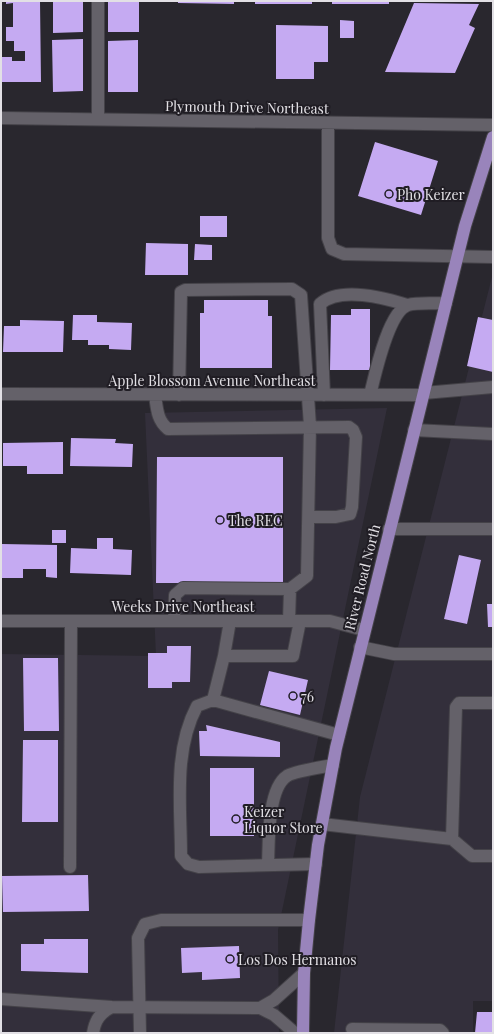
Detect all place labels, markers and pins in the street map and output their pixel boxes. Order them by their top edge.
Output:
place label: Pho Keizer [397,185,466,204]
marker: Pho Keizer [384,189,394,199]
place label: The REC [228,511,283,530]
marker: The REC [215,515,225,525]
place label: 76 [301,687,314,706]
marker: 76 [288,691,298,701]
place label: Keizer Liquor Store [244,802,323,837]
marker: Keizer Liquor Store [231,814,241,824]
place label: Los Dos Hermanos [238,950,357,969]
marker: Los Dos Hermanos [225,954,235,964]

